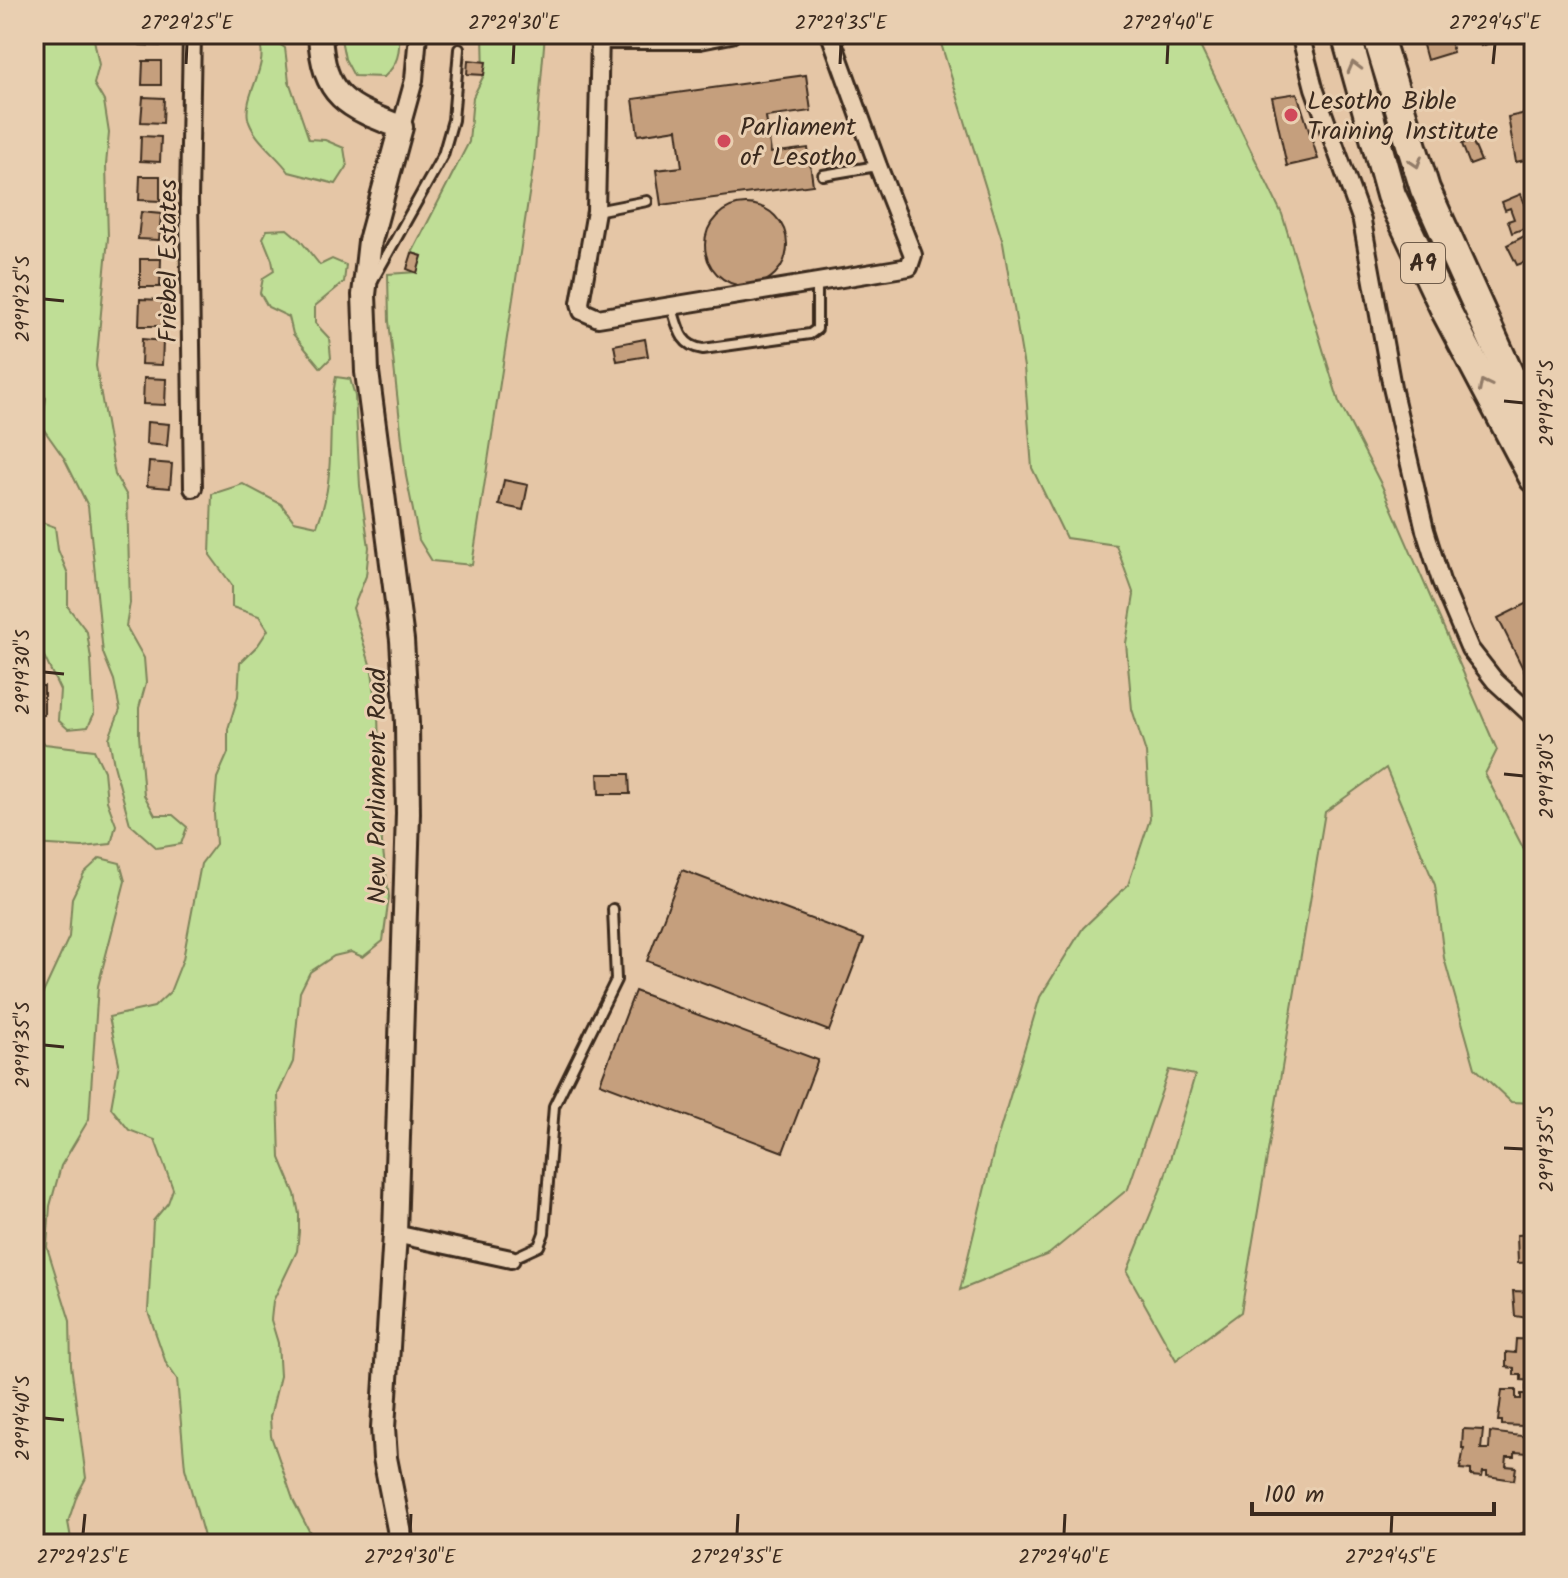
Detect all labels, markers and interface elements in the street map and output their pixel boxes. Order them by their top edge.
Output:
text: 27°29'25"E [141,8,235,40]
text: 27°29'30"E [468,8,561,40]
text: 27°29'35"E [795,8,888,40]
text: 27°29'40"E [1122,8,1215,40]
text: 27°29'45"E [1449,8,1542,40]
one-way arrow [1347,61,1364,75]
place label: Lesotho Bible Training Institute [1307,81,1498,153]
marker: Lesotho Bible Training Institute [1282,106,1300,124]
place label: Parliament of Lesotho [740,107,857,179]
marker: Parliament of Lesotho [715,132,733,150]
one-way arrow [1407,154,1423,168]
street label: Friebel Estates [148,179,190,343]
road number: A9 [1401,243,1445,283]
text: 29°19'25"S [8,255,40,342]
text: 29°19'25"S [1532,359,1564,446]
one-way arrow [1478,378,1493,393]
text: 29°19'30"S [8,629,40,715]
street label: New Parliament Road [357,667,399,904]
text: 29°19'30"S [1532,733,1564,819]
text: 29°19'35"S [8,1001,40,1088]
text: 29°19'35"S [1532,1105,1564,1192]
text: 29°19'40"S [8,1375,40,1461]
scale bar [1252,1466,1494,1516]
text: 100 m [1264,1476,1324,1515]
text: 27°29'25"E [37,1542,131,1574]
text: 27°29'30"E [364,1542,457,1574]
text: 27°29'35"E [691,1542,784,1574]
text: 27°29'40"E [1018,1542,1111,1574]
text: 27°29'45"E [1345,1542,1438,1574]

